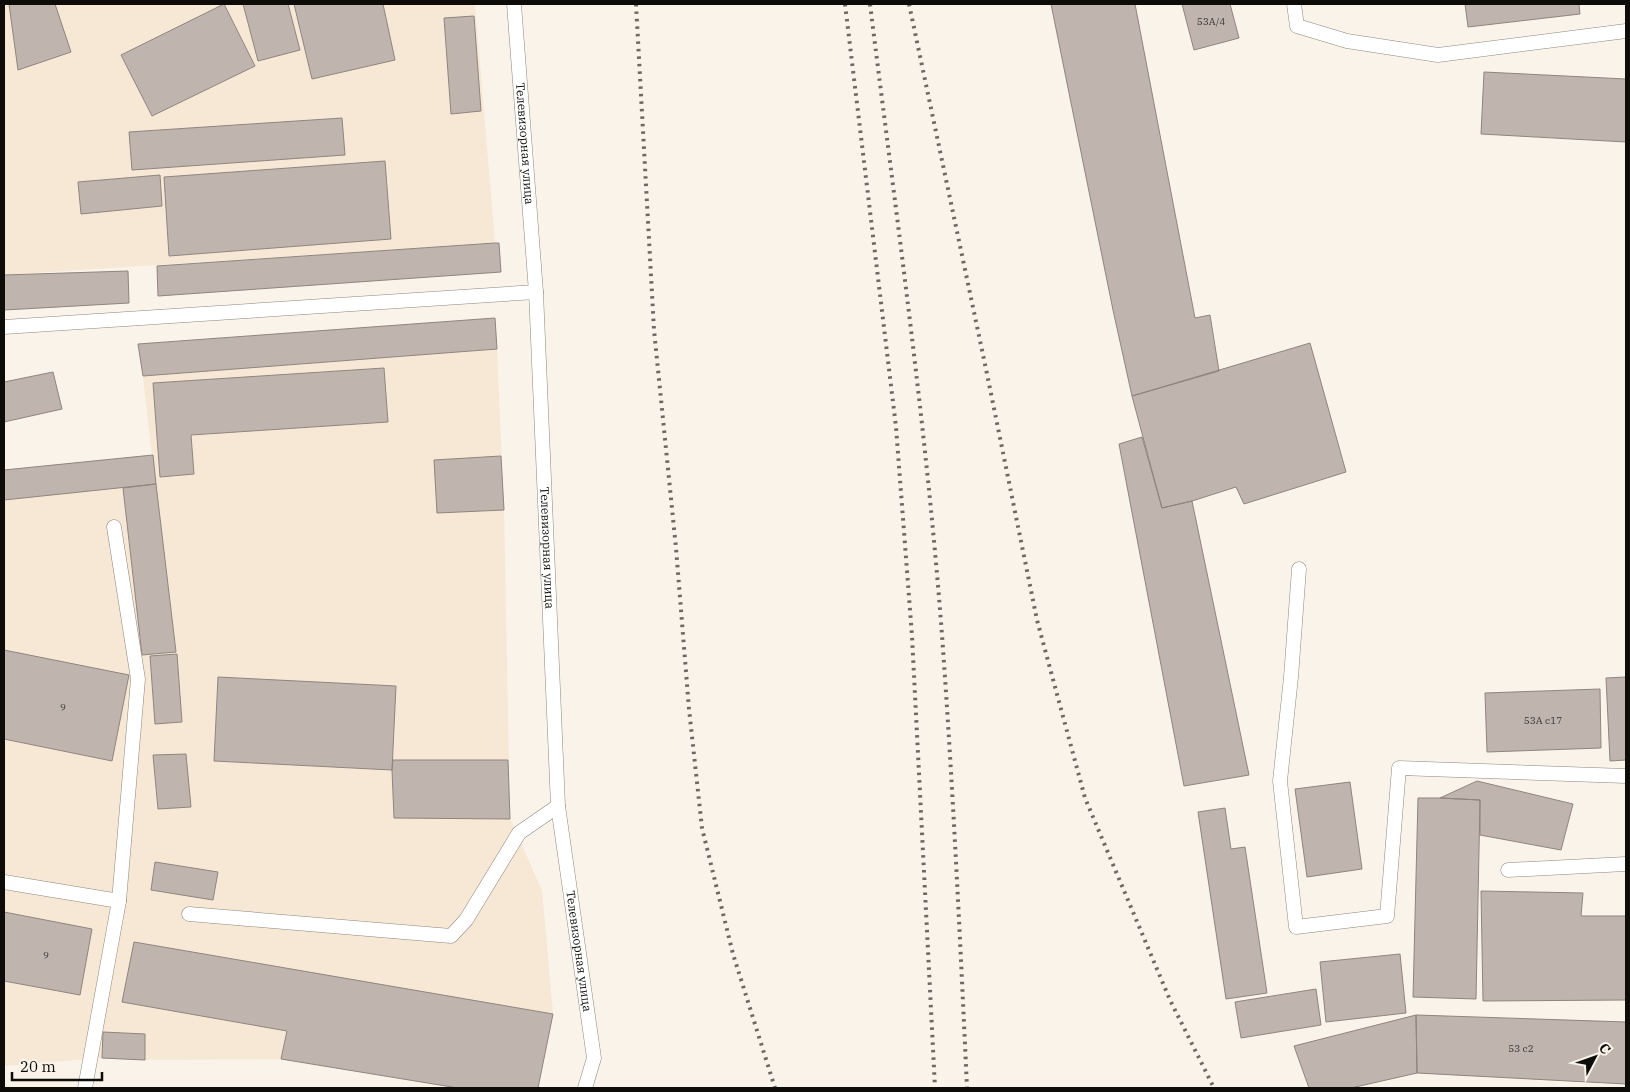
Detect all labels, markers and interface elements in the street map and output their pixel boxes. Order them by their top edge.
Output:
house number: 53А/4 [1197,15,1225,28]
street label: Телевизорная улица [513,82,537,205]
street label: Телевизорная улица [537,487,558,610]
house number: 9 [60,701,66,714]
house number: 53А с17 [1524,714,1562,727]
street label: Телевизорная улица [563,890,595,1013]
house number: 9 [43,949,49,962]
north arrow [1570,1032,1620,1082]
text: С [1595,1039,1615,1058]
house number: 53 с2 [1508,1042,1534,1055]
scale bar [12,1050,102,1082]
text: 20 m [20,1057,56,1076]

